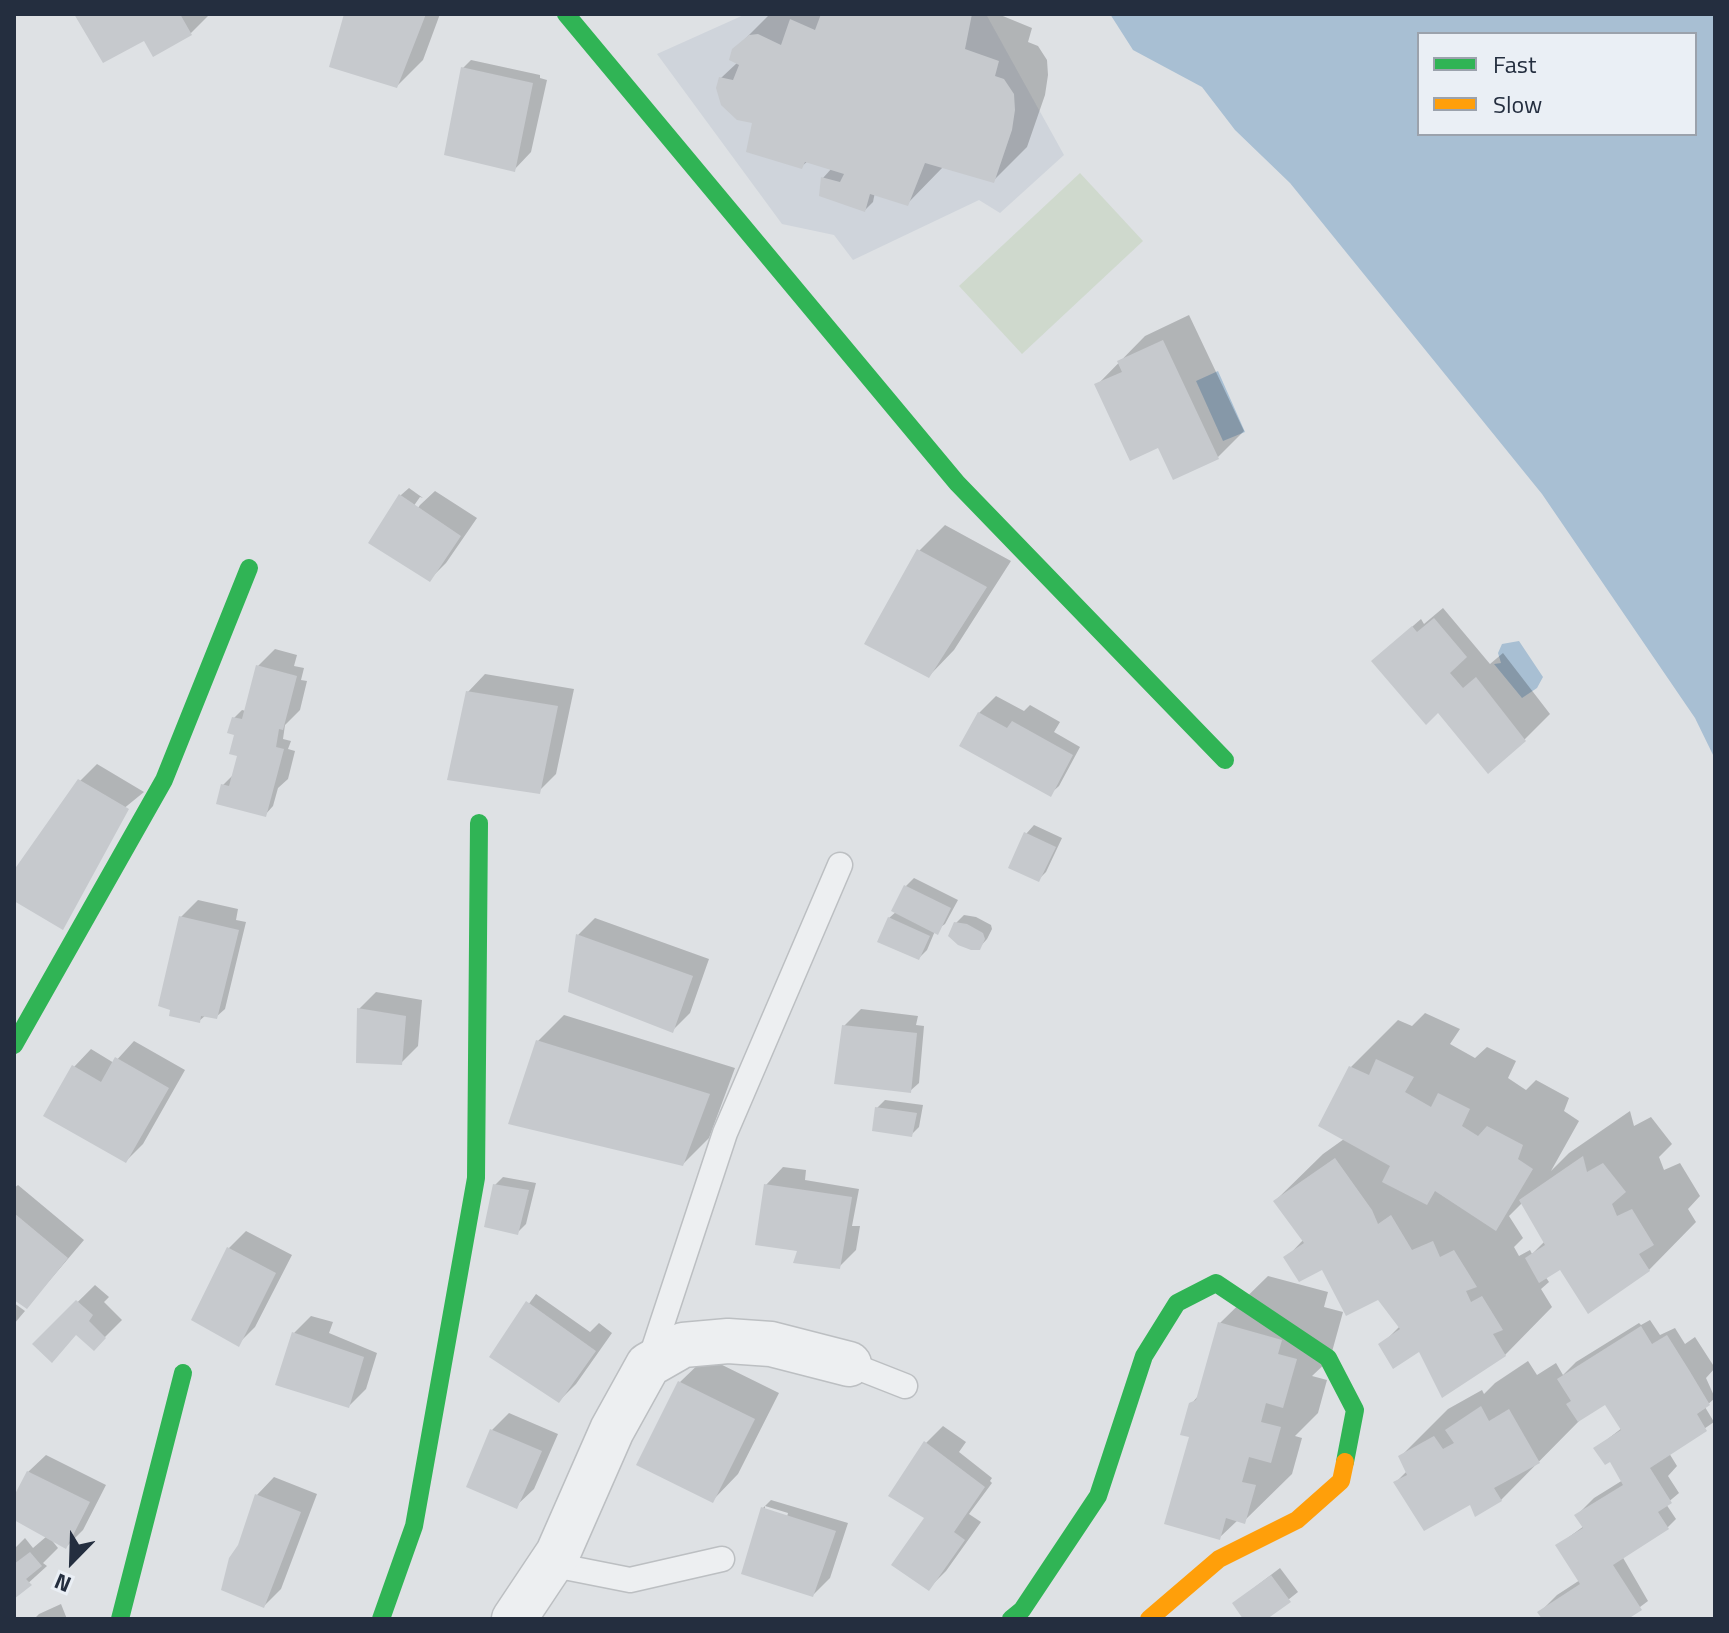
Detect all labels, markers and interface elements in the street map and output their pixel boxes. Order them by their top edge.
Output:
legend [1417,32,1697,136]
text: Fast [1493,46,1536,82]
text: Slow [1493,86,1542,122]
north arrow [32,1521,112,1601]
text: N [49,1564,76,1602]

